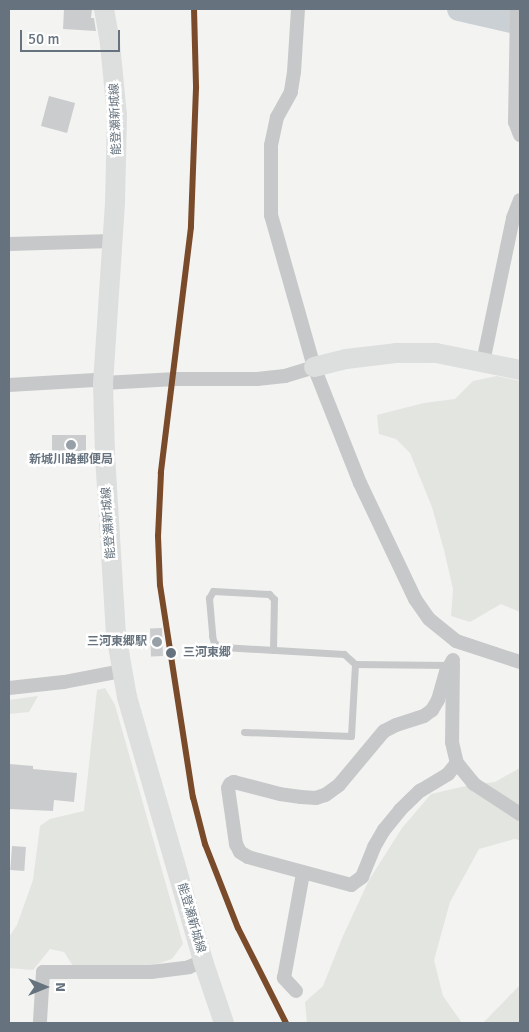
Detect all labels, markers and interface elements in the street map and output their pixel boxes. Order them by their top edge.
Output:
scale bar [22,20,122,52]
text: 50 m [28,30,59,48]
street label: 能登瀬新城線 [108,83,124,155]
marker: 新城川路郵便局 [65,439,77,451]
place label: 新城川路郵便局 [29,453,113,467]
street label: 能登瀬新城線 [99,487,119,559]
place label: 三河東郷駅 [87,635,147,649]
marker: 三河東郷駅 [151,636,163,648]
marker: 三河東郷 [163,645,179,661]
place label: 三河東郷 [183,646,231,660]
street label: 能登瀬新城線 [174,881,208,955]
north arrow [20,962,70,1012]
text: N [52,982,69,992]

